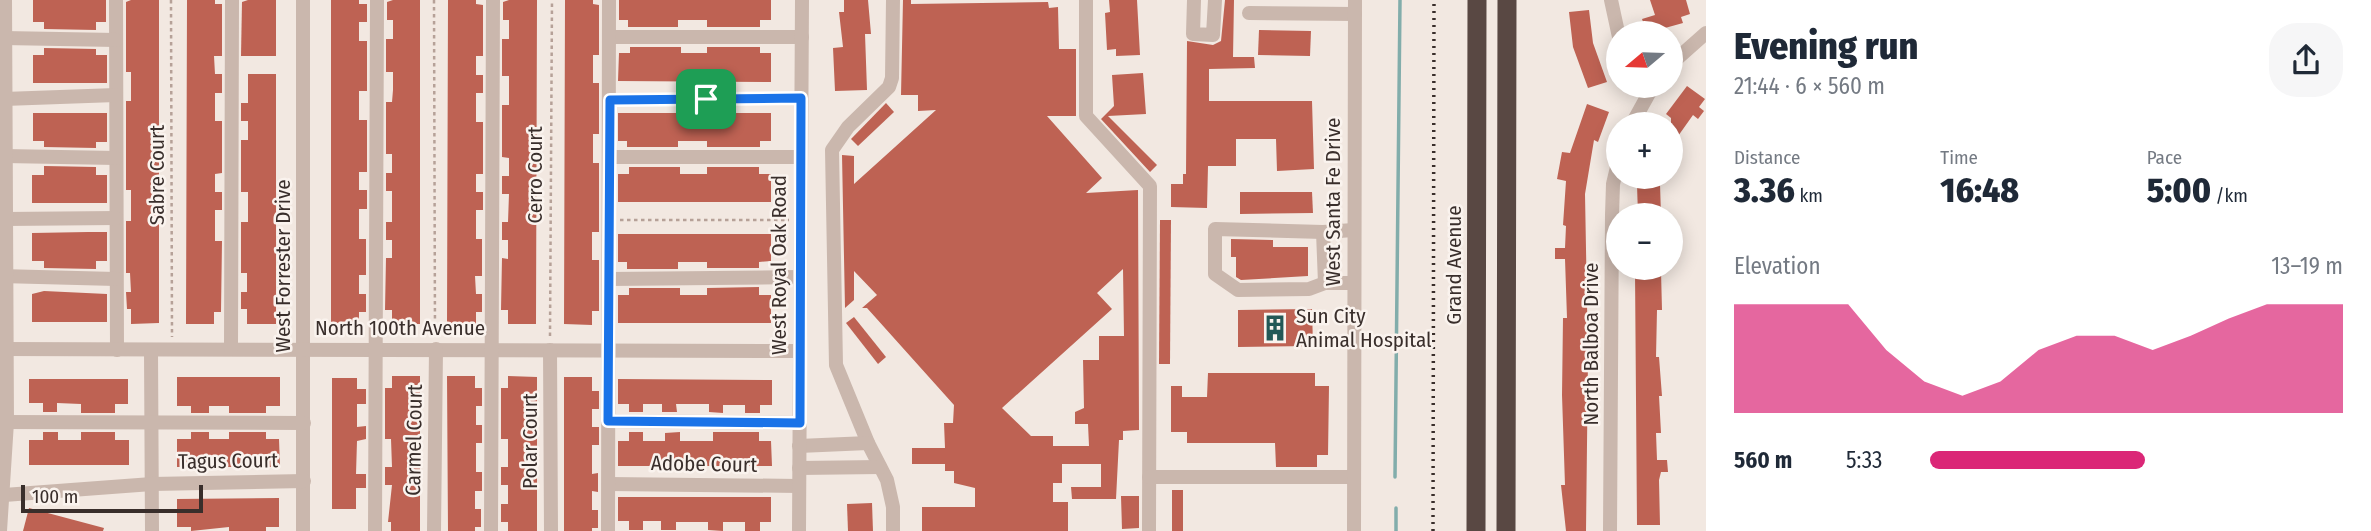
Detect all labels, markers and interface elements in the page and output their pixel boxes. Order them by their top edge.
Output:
north arrow [1606,21,1684,98]
map controls [1606,21,1683,280]
text: Evening run [1734,23,1918,69]
button: share [2269,23,2343,97]
pin [676,69,736,129]
text: 21:44 · 6 × 560 m [1734,72,1885,100]
icon: arrive [687,80,725,118]
button: + [1606,112,1683,189]
street label: West Santa Fe Drive [1320,118,1346,286]
street label: Sabre Court [144,125,170,225]
street label: Cerro Court [522,126,548,224]
text: Distance [1734,146,1801,169]
text: Time [1940,146,1978,169]
text: Pace [2147,146,2182,169]
text: 3.36 [1734,169,1795,211]
text: 16:48 [1940,169,2019,211]
text: 5:00 [2147,169,2211,211]
street label: West Royal Oak Road [766,175,792,355]
street label: West Forrester Drive [270,179,296,353]
text: km [1795,184,1823,207]
text: /km [2211,184,2248,207]
button: − [1606,203,1683,280]
street label: Grand Avenue [1441,205,1467,325]
text: Elevation [1734,252,1821,280]
text: 13–19 m [2271,252,2343,280]
street label: North Balboa Drive [1578,263,1604,425]
place label: Sun City Animal Hospital [1296,303,1432,353]
building icon: Sun City Animal Hospital [1260,313,1290,343]
street label: North 100th Avenue [315,315,485,341]
street label: Carmel Court [400,384,428,496]
street label: Polar Court [517,393,543,489]
text: 560 m [1734,446,1792,474]
text: 5:33 [1846,446,1882,474]
street label: Tagus Court [178,447,278,475]
street label: Adobe Court [651,450,757,478]
scale bar [21,482,203,514]
text: 100 m [32,485,78,508]

